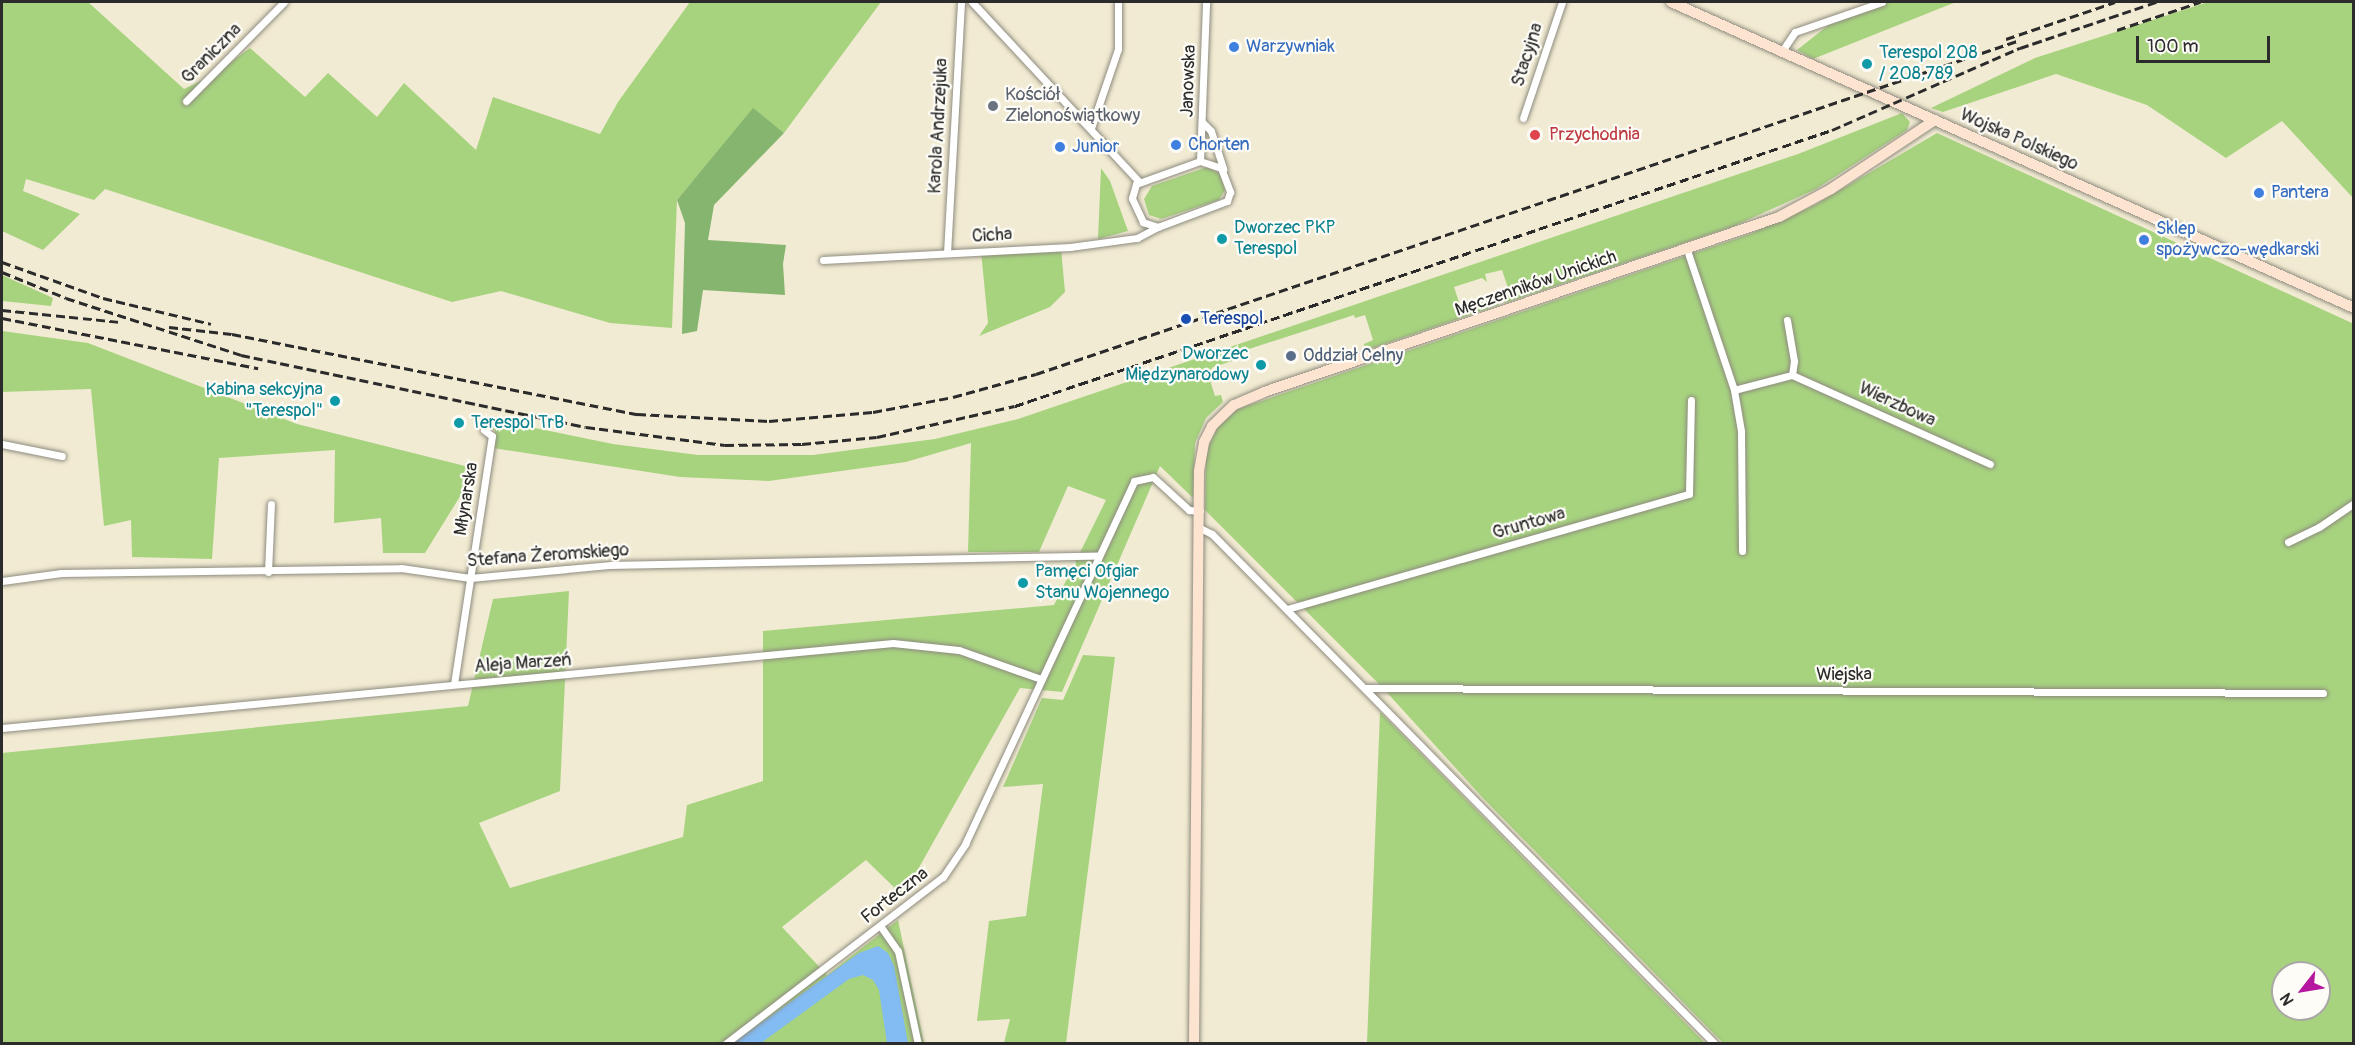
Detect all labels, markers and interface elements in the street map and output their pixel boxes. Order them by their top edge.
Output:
street label: Graniczna [177,19,247,89]
street label: Stacyjna [1508,20,1548,90]
scale bar [2139,24,2272,62]
text: 100 m [2147,35,2199,58]
place label: Warzywniak [1246,36,1335,58]
marker: Warzywniak [1227,40,1241,54]
place label: Terespol 208 / 208,789 [1879,43,1978,86]
street label: Janowska [1177,44,1201,118]
marker: Terespol 208 / 208,789 [1860,57,1874,71]
street label: Karola Andrzejuka [925,58,953,194]
place label: Kościół Zielonoświątkowy [1005,85,1140,128]
marker: Kościół Zielonoświątkowy [986,99,1000,113]
street label: Wojska Polskiego [1956,104,2082,176]
place label: Przychodnia [1549,124,1640,146]
marker: Przychodnia [1526,126,1544,144]
place label: Chorten [1188,134,1250,156]
place label: Junior [1072,136,1119,158]
marker: Chorten [1169,138,1183,152]
marker: Junior [1053,140,1067,154]
place label: Pantera [2271,182,2329,204]
marker: Pantera [2252,186,2266,200]
place label: Dworzec PKP Terespol [1234,218,1336,260]
place label: Sklep spożywczo-wędkarski [2156,219,2319,262]
street label: Cicha [971,224,1013,248]
marker: Dworzec PKP Terespol [1215,232,1229,246]
marker: Sklep spożywczo-wędkarski [2137,233,2151,247]
street label: Męczenników Unickich [1452,246,1620,322]
place label: Terespol [1200,308,1263,330]
marker: Terespol [1177,310,1195,328]
place label: Dworzec Międzynarodowy [1125,344,1249,386]
place label: Oddział Celny [1303,345,1403,367]
marker: Oddział Celny [1284,349,1298,363]
marker: Dworzec Międzynarodowy [1254,358,1268,372]
street label: Wierzbowa [1855,378,1939,432]
place label: Kabina sekcyjna "Terespol" [205,380,323,422]
marker: Kabina sekcyjna "Terespol" [328,394,342,408]
place label: Terespol TrB [471,412,564,434]
marker: Terespol TrB [452,416,466,430]
street label: Młynarska [451,461,483,537]
street label: Gruntowa [1490,503,1568,545]
street label: Stefana Żeromskiego [466,540,630,572]
place label: Pamęci Ofgiar Stanu Wojennego [1035,562,1169,604]
marker: Pamęci Ofgiar Stanu Wojennego [1016,576,1030,590]
street label: Aleja Marzeń [474,650,572,678]
street label: Wiejska [1816,664,1872,686]
street label: Forteczna [857,863,933,929]
north arrow [2271,961,2331,1021]
text: N [2276,989,2299,1009]

